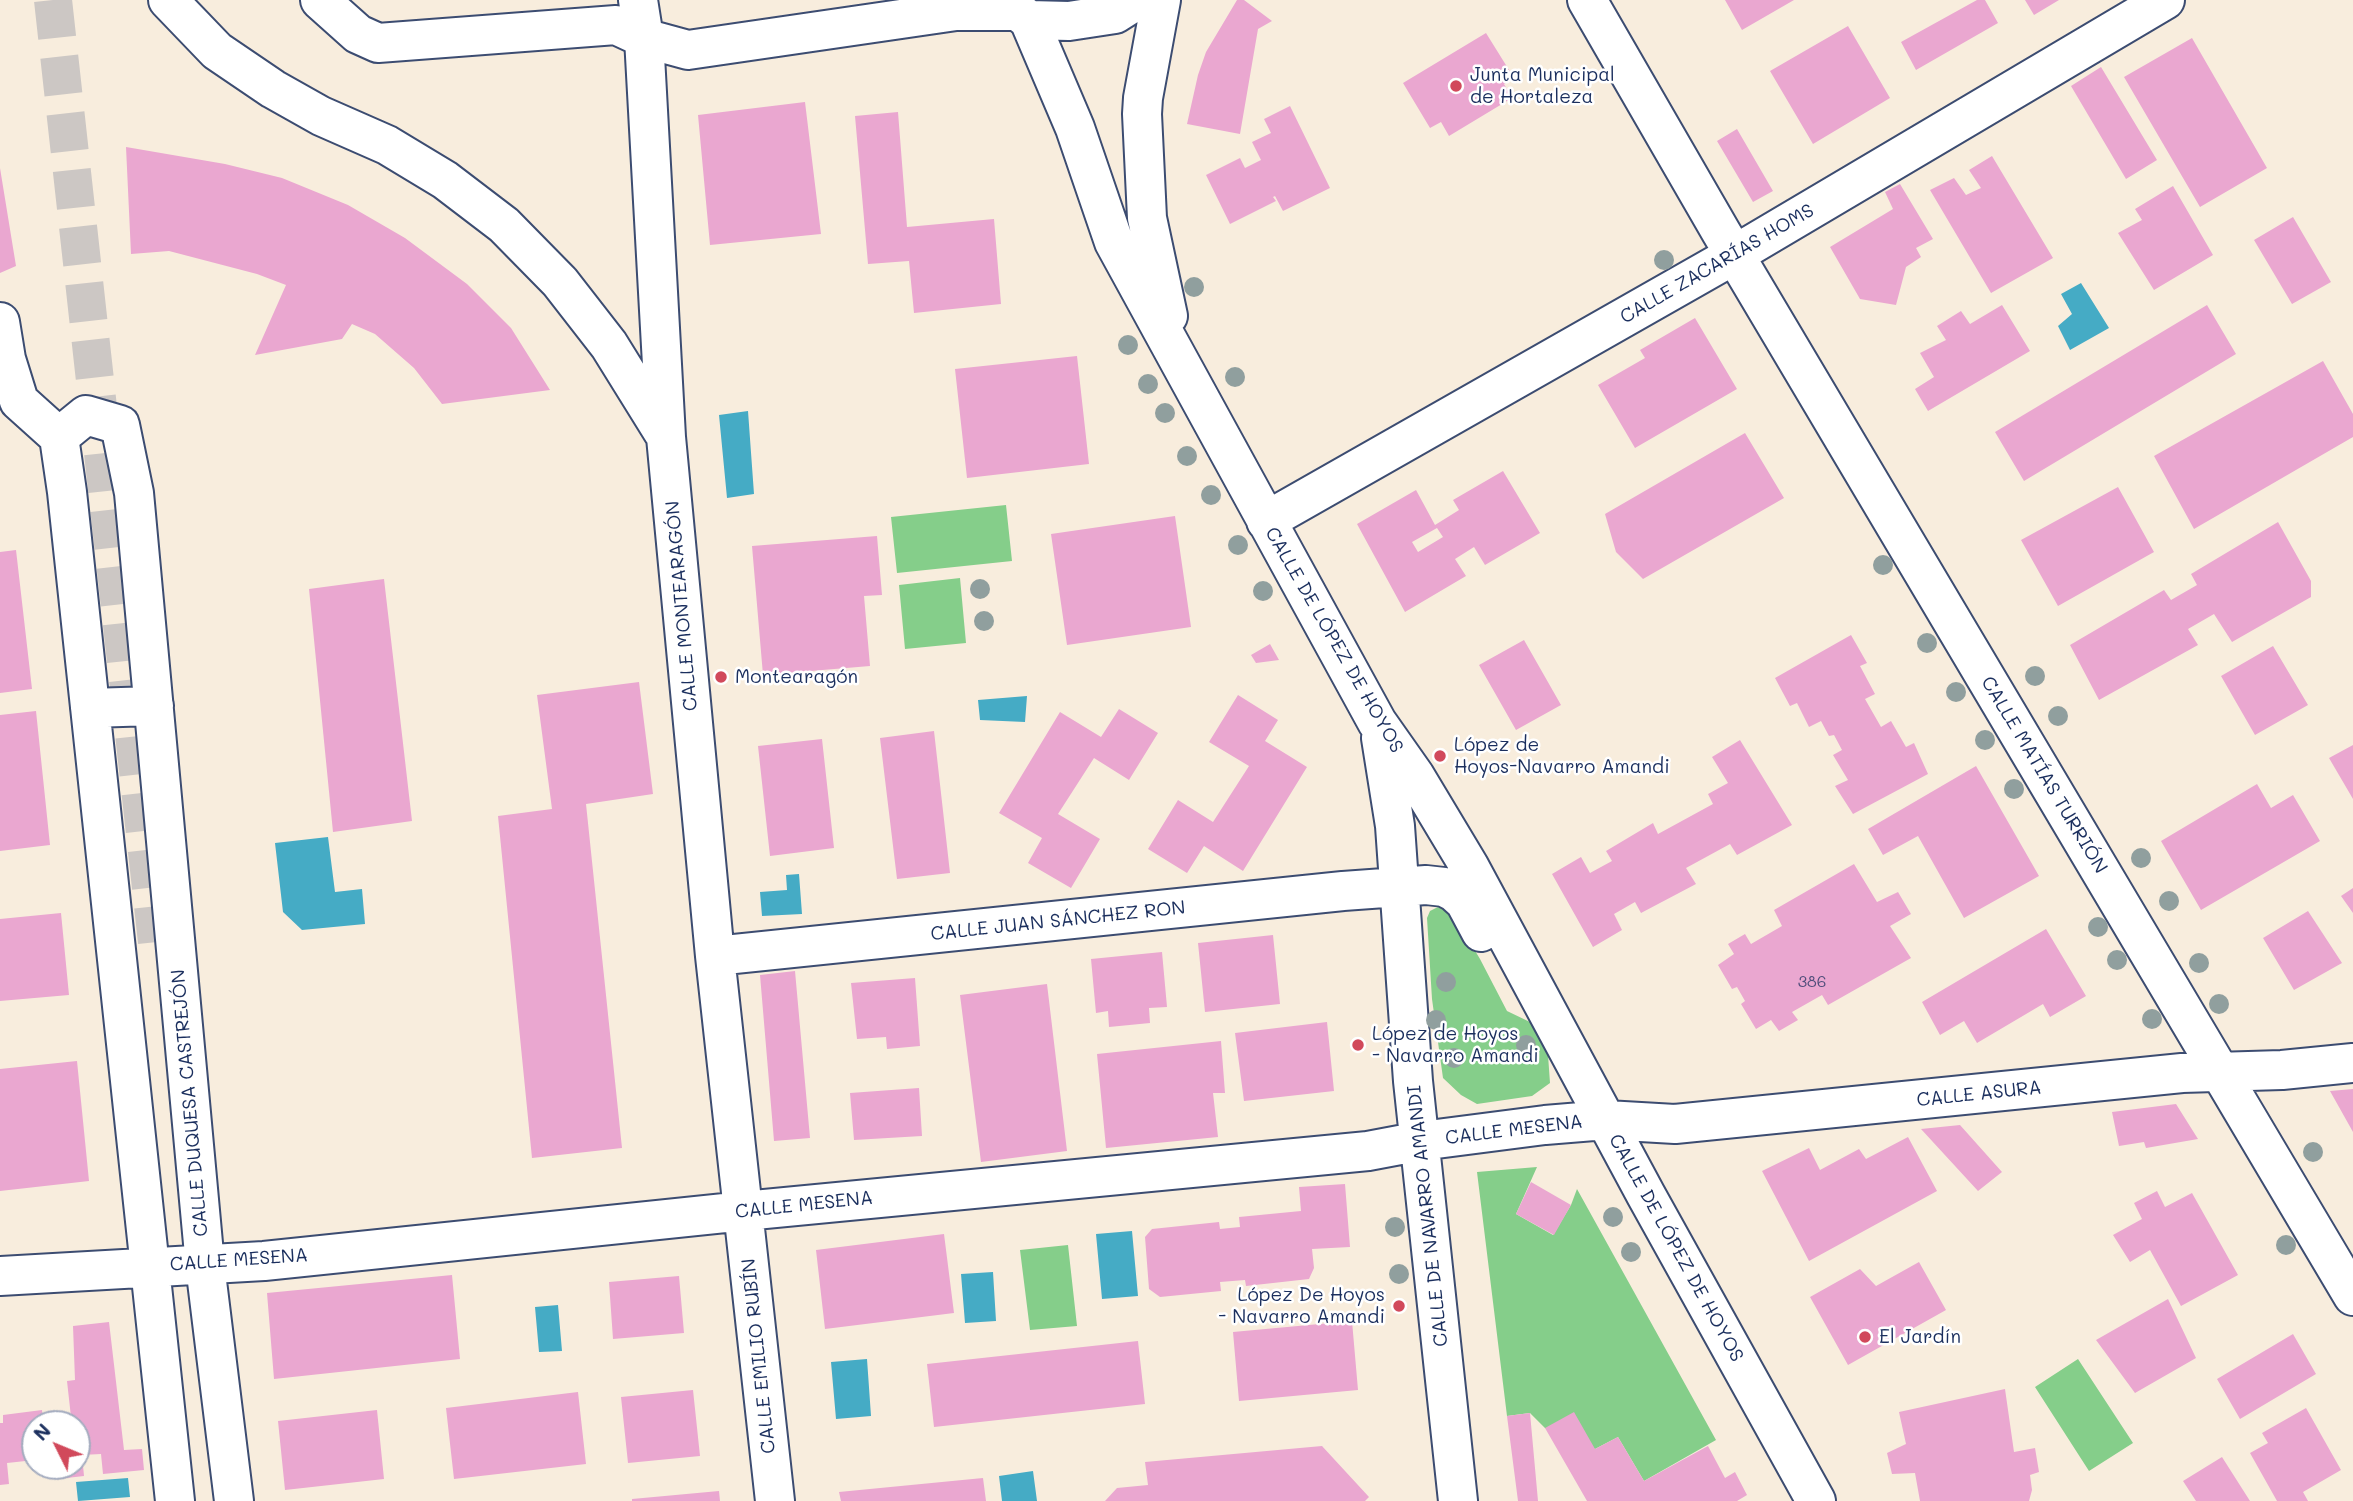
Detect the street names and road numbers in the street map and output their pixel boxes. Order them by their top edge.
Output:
street label: CALLE ZACARÍAS HOMS [1616,199,1818,329]
street label: CALLE MONTEARAGÓN [661,500,703,712]
street label: CALLE DE LÓPEZ DE HOYOS [1260,523,1408,757]
street label: CALLE MATÍAS TURRIÓN [1976,672,2112,878]
street label: CALLE JUAN SÁNCHEZ RON [930,896,1186,946]
street label: CALLE DUQUESA CASTREJÓN [167,968,213,1238]
street label: CALLE ASURA [1915,1076,2043,1112]
street label: CALLE DE NAVARRO AMANDI [1403,1084,1453,1348]
street label: CALLE MESENA [1444,1110,1584,1150]
street label: CALLE DE LÓPEZ DE HOYOS [1604,1130,1748,1366]
street label: CALLE MESENA [734,1186,874,1224]
street label: CALLE MESENA [169,1244,309,1276]
street label: CALLE EMILIO RUBÍN [737,1257,781,1455]

